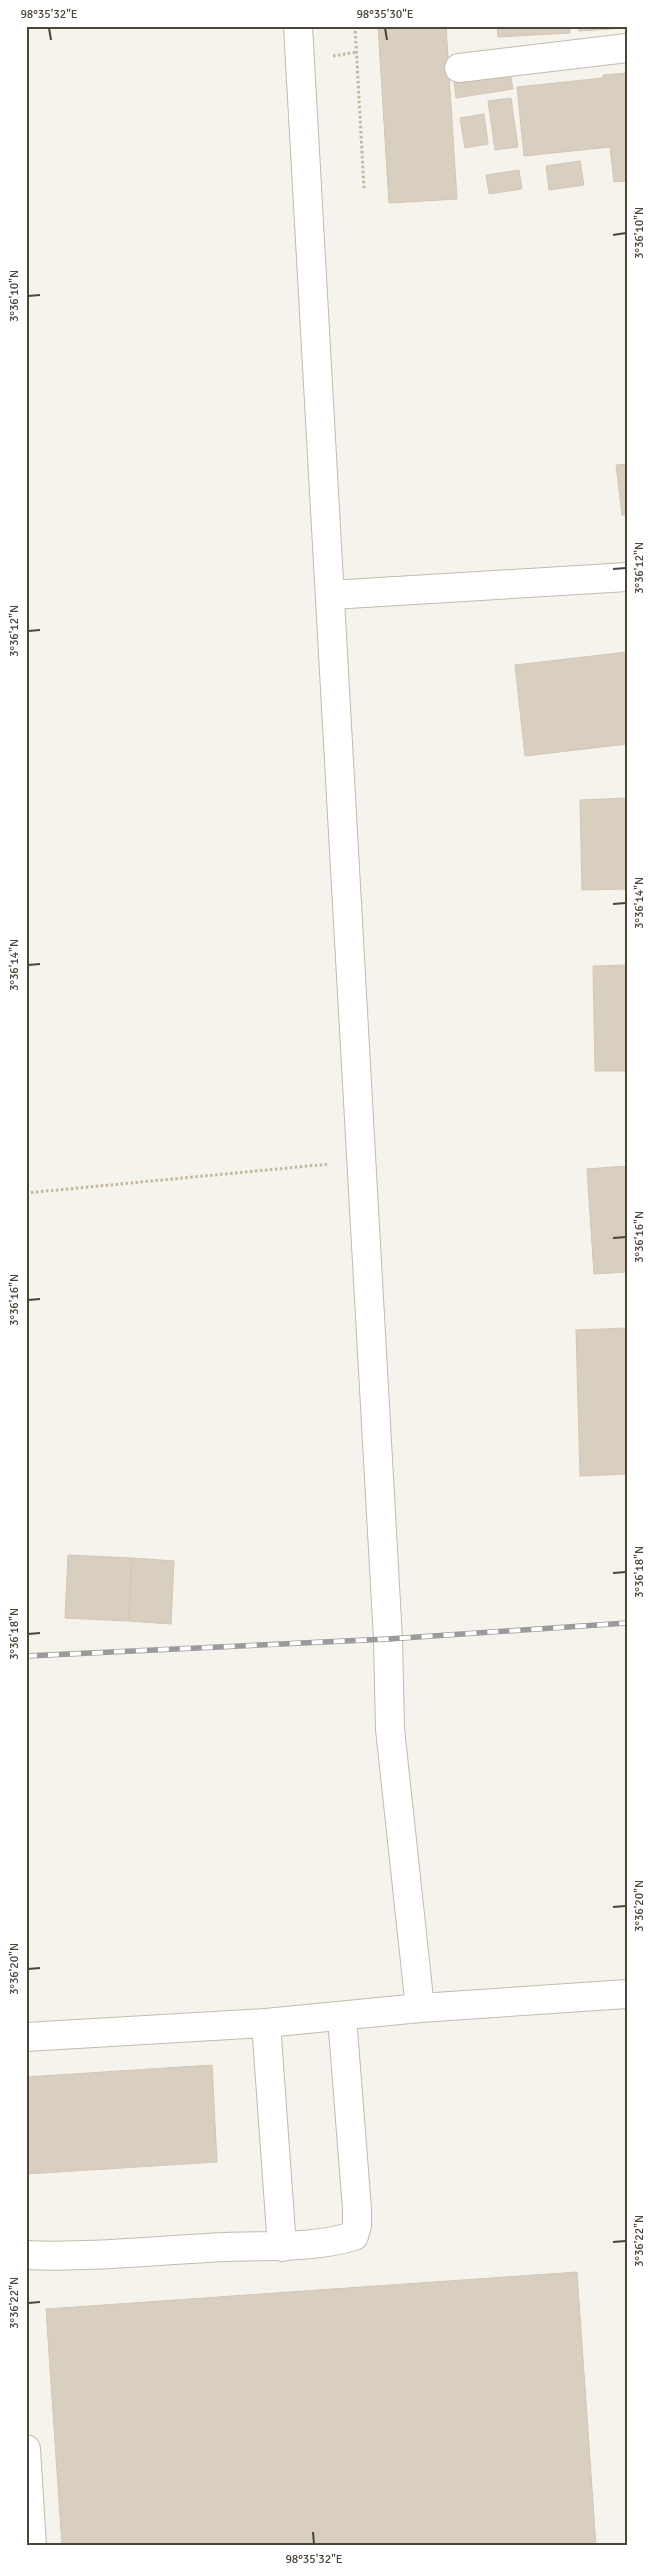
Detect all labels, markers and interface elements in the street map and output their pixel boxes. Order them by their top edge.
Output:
text: 98°35'32"E [20,7,78,22]
text: 98°35'30"E [356,7,414,22]
text: 3°36'10"N [632,207,647,259]
text: 3°36'10"N [7,270,22,322]
text: 3°36'12"N [632,542,647,594]
text: 3°36'12"N [7,605,22,657]
text: 3°36'14"N [632,877,647,929]
text: 3°36'14"N [7,939,22,991]
text: 3°36'16"N [632,1211,647,1263]
text: 3°36'16"N [7,1274,22,1326]
text: 3°36'18"N [632,1546,647,1598]
text: 3°36'18"N [7,1608,22,1660]
text: 3°36'20"N [632,1880,647,1932]
text: 3°36'20"N [7,1943,22,1995]
text: 3°36'22"N [632,2215,647,2267]
text: 3°36'22"N [7,2277,22,2329]
text: 98°35'32"E [285,2552,343,2567]

